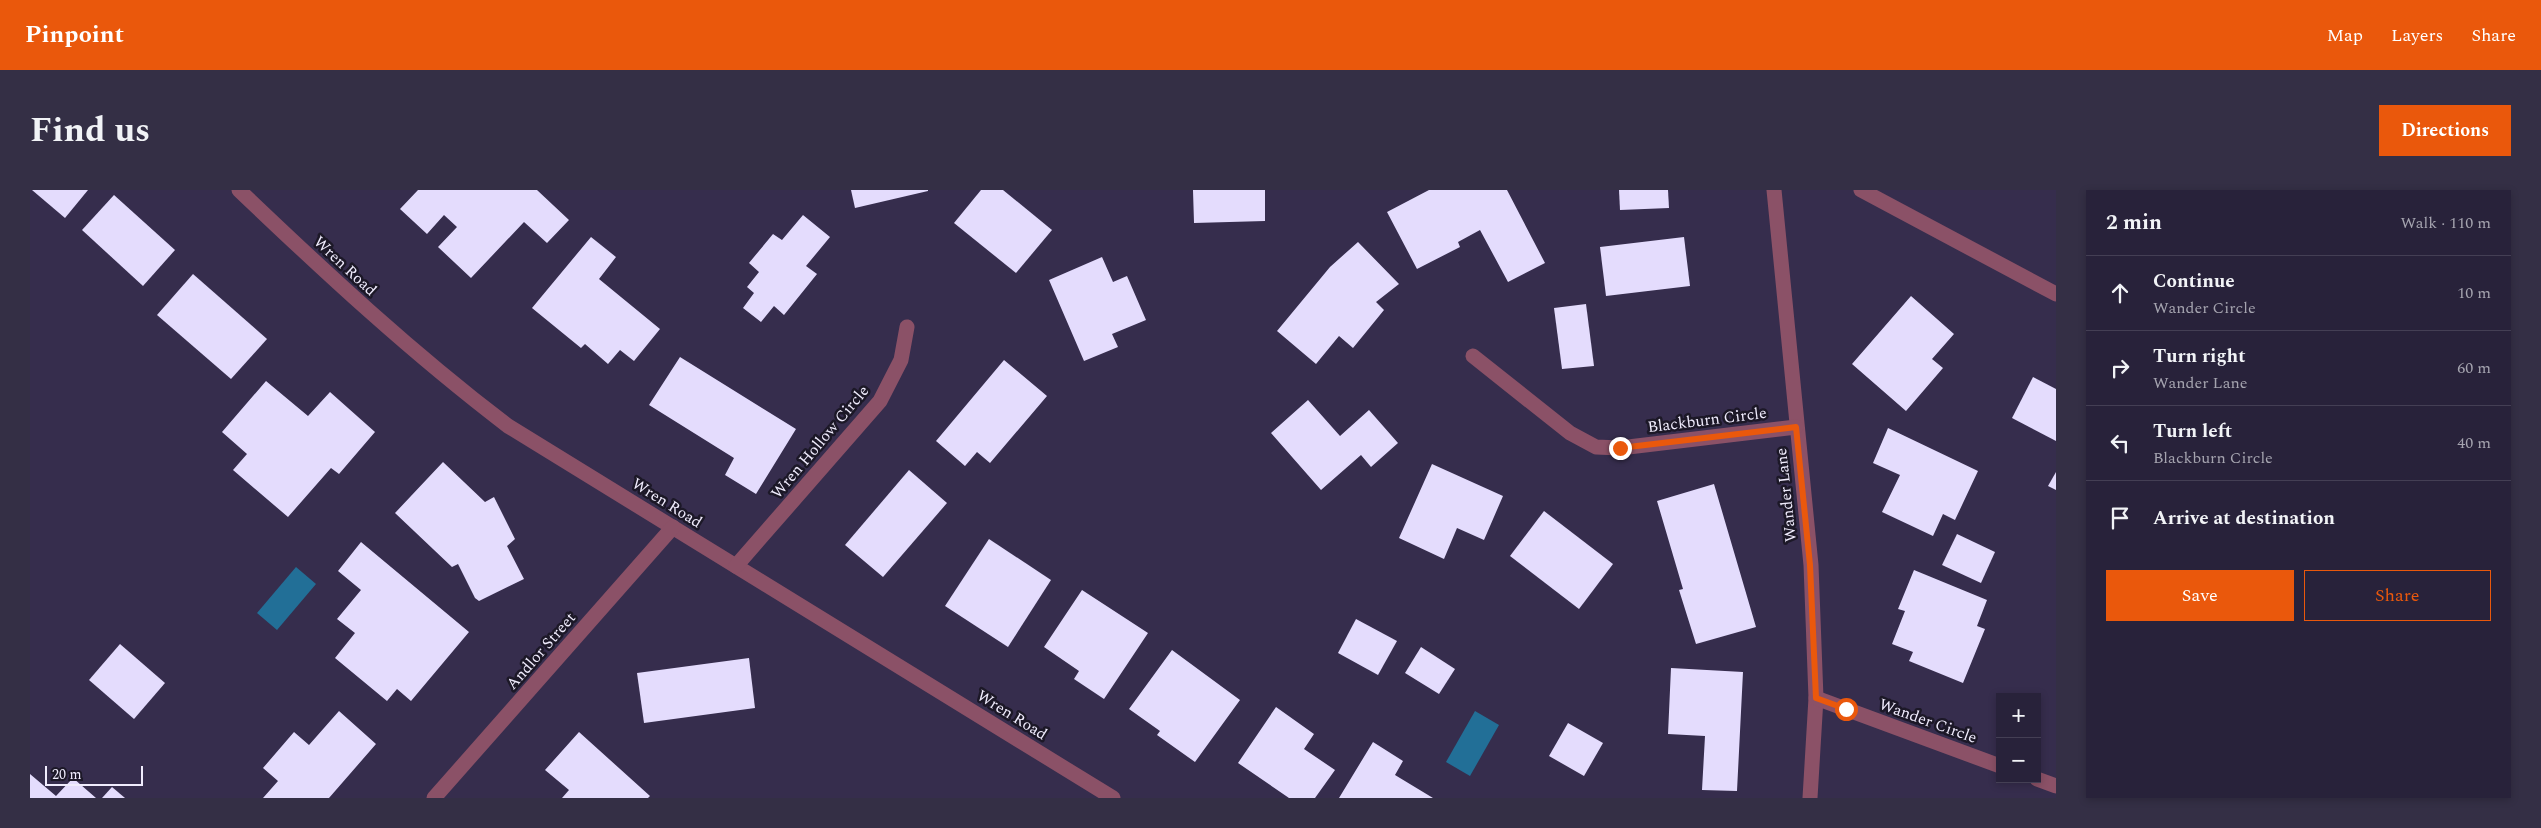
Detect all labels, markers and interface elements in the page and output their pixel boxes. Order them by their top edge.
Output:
text: Pinpoint [25,17,124,53]
text: Map [2327,22,2363,49]
text: Layers [2391,22,2443,49]
text: Share [2471,22,2516,49]
text: Find us [30,104,150,157]
button: Directions [2379,105,2511,156]
text: 2 min [2106,207,2162,239]
text: Walk · 110 m [2400,211,2491,235]
street label: Wren Road [308,230,382,302]
text: Continue [2153,267,2235,296]
icon: ahead [2106,279,2134,307]
text: 10 m [2457,281,2491,305]
text: Wander Circle [2153,296,2256,320]
text: Turn right [2153,342,2246,371]
icon: right [2106,354,2134,382]
text: 60 m [2457,356,2491,380]
text: Wander Lane [2153,371,2248,395]
street label: Wren Hollow Circle [765,380,875,504]
street label: Blackburn Circle [1646,401,1768,439]
text: Turn left [2153,417,2232,446]
icon: left [2106,429,2134,457]
text: 40 m [2457,431,2491,455]
route end [1609,437,1632,460]
text: Blackburn Circle [2153,446,2273,470]
street label: Wander Lane [1769,447,1803,543]
street label: Wren Road [627,472,707,534]
icon: arrive [2106,504,2134,532]
text: Arrive at destination [2153,504,2335,533]
button: Save [2106,570,2294,621]
button: Share [2304,570,2491,621]
street label: Andlor Street [500,607,582,695]
street label: Wren Road [972,684,1052,746]
street label: Wander Circle [1876,692,1980,750]
map controls [1996,693,2041,783]
button: + [1996,693,2041,738]
route start [1835,698,1858,721]
button: − [1996,738,2041,783]
scale bar [45,763,142,786]
text: 20 m [52,764,82,785]

